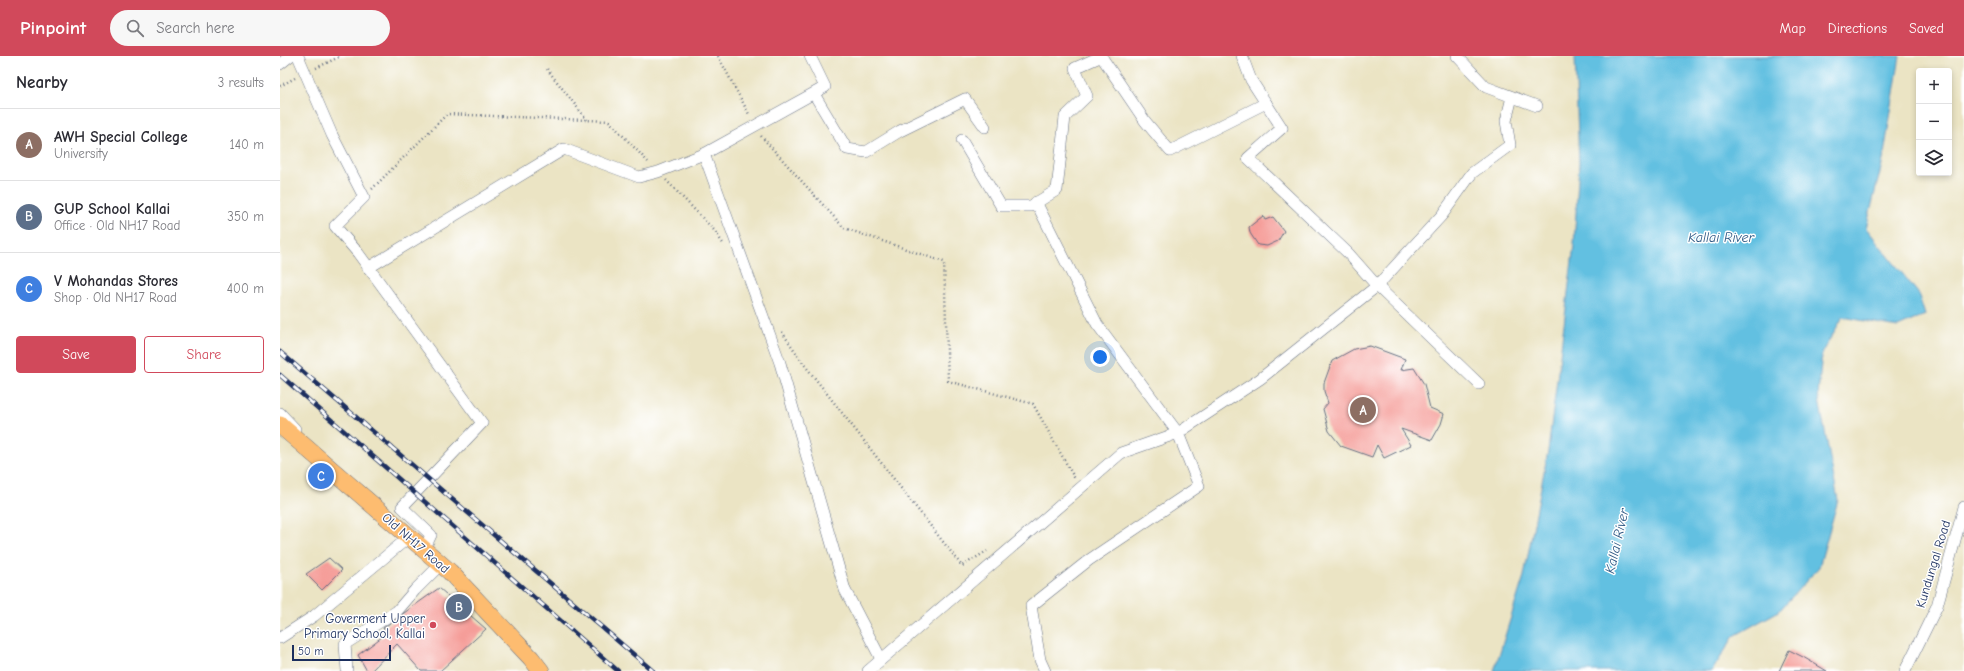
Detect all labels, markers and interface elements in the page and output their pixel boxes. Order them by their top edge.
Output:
search box [110,10,390,46]
text: Pinpoint [20,17,86,39]
icon: search [124,17,146,39]
text: Search here [156,19,234,37]
text: Map [1779,20,1806,37]
text: Directions [1828,20,1887,37]
text: Saved [1909,20,1944,37]
map controls [1916,68,1952,176]
button: + [1916,68,1952,104]
text: Nearby [16,73,67,92]
text: 3 results [218,75,264,90]
button: − [1916,104,1952,140]
text: AWH Special College [54,128,188,146]
text: A [25,137,33,152]
text: 140 m [230,137,264,152]
button: layers [1916,140,1952,176]
text: University [54,146,108,161]
text: GUP School Kallai [54,200,170,218]
text: B [25,209,33,224]
text: 350 m [227,209,264,224]
text: Office · Old NH17 Road [54,218,180,233]
water label: Kallai River [1688,229,1755,246]
text: V Mohandas Stores [54,272,178,290]
text: C [25,281,33,296]
text: 400 m [227,281,264,296]
text: Shop · Old NH17 Road [54,290,177,305]
button: Save [16,336,136,373]
button: Share [144,336,264,373]
your location [1090,347,1110,367]
pin: A [1350,395,1376,425]
pin: C [308,461,334,491]
water label: Kallai River [1601,505,1633,575]
street label: Old NH17 Road [379,510,453,576]
street label: Kundungal Road [1913,518,1953,610]
pin: B [446,592,472,622]
place label: Goverment Upper Primary School, Kallai [304,611,426,641]
marker: Goverment Upper Primary School, Kallai [428,620,438,630]
scale bar [292,643,391,662]
text: 50 m [298,645,323,658]

